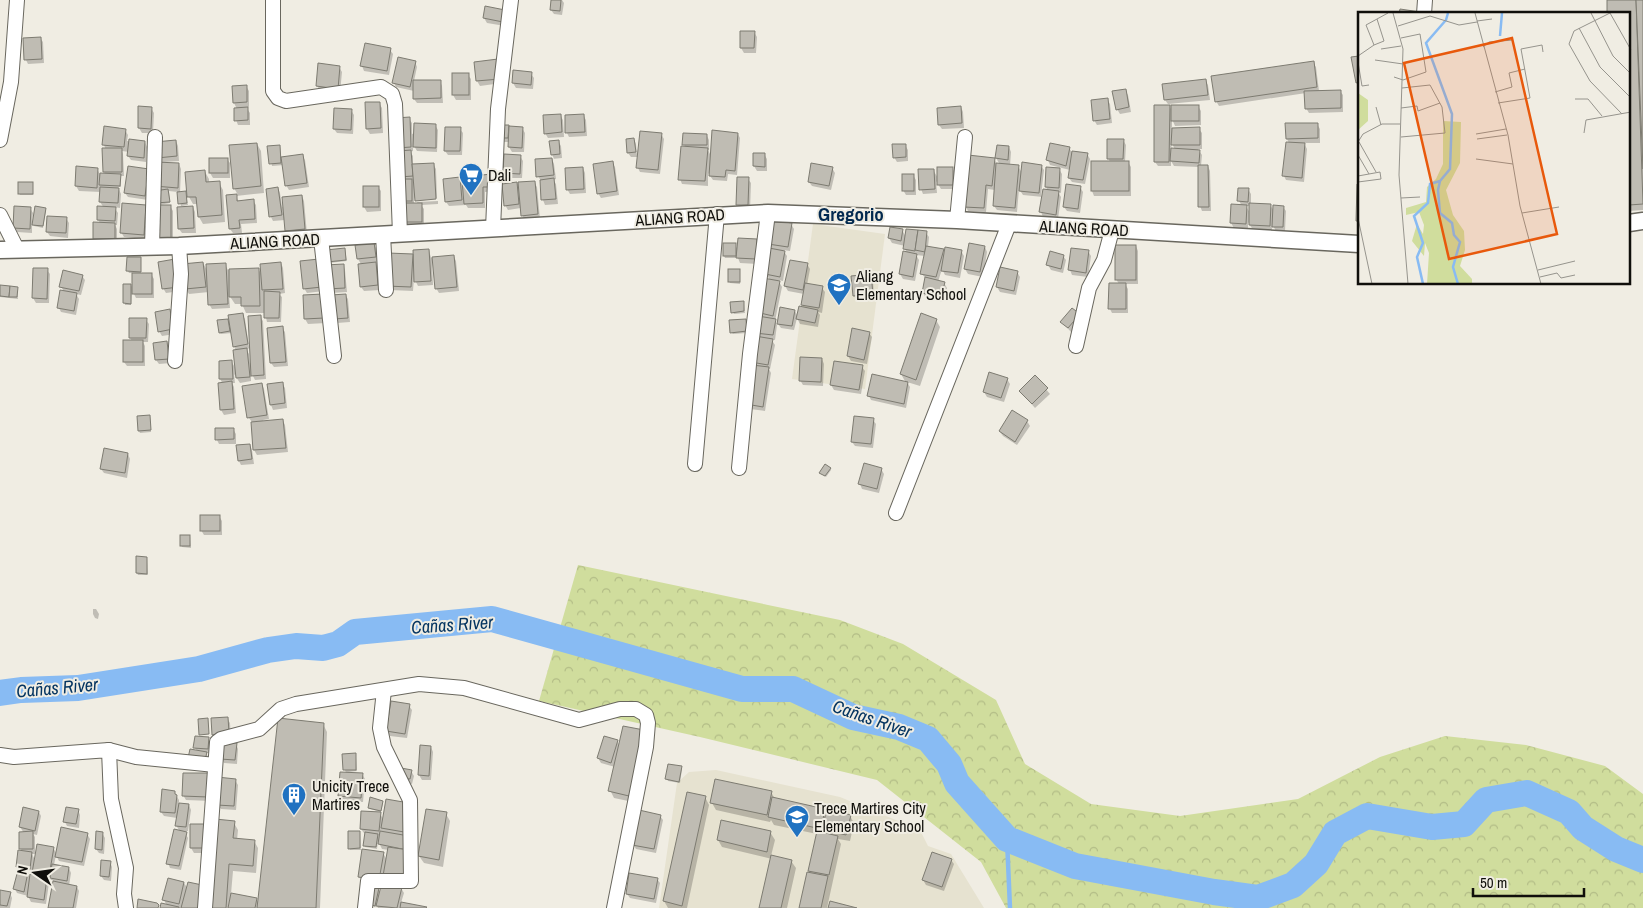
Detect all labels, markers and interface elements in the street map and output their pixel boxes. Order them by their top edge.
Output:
inset map [1358,12,1630,285]
supermarket icon: Dali [458,162,484,196]
place label: Dali [488,164,511,186]
district label: Gregorio [818,201,884,227]
street label: ALIANG ROAD [634,203,726,231]
street label: ALIANG ROAD [1038,215,1129,241]
street label: ALIANG ROAD [229,228,320,254]
place label: Aliang Elementary School [855,265,966,305]
school or university icon: Aliang Elementary School [826,272,852,306]
water label: Cañas River [410,609,495,640]
water label: Cañas River [15,671,100,704]
water label: Cañas River [829,693,916,744]
place label: Unicity Trece Martires [312,775,389,815]
building icon: Unicity Trece Martires [281,782,307,816]
place label: Trece Martires City Elementary School [814,797,926,837]
school or university icon: Trece Martires City Elementary School [784,804,810,838]
north arrow [10,848,60,898]
text: N [13,864,32,876]
scale bar [1473,866,1584,898]
text: 50 m [1480,872,1507,893]

